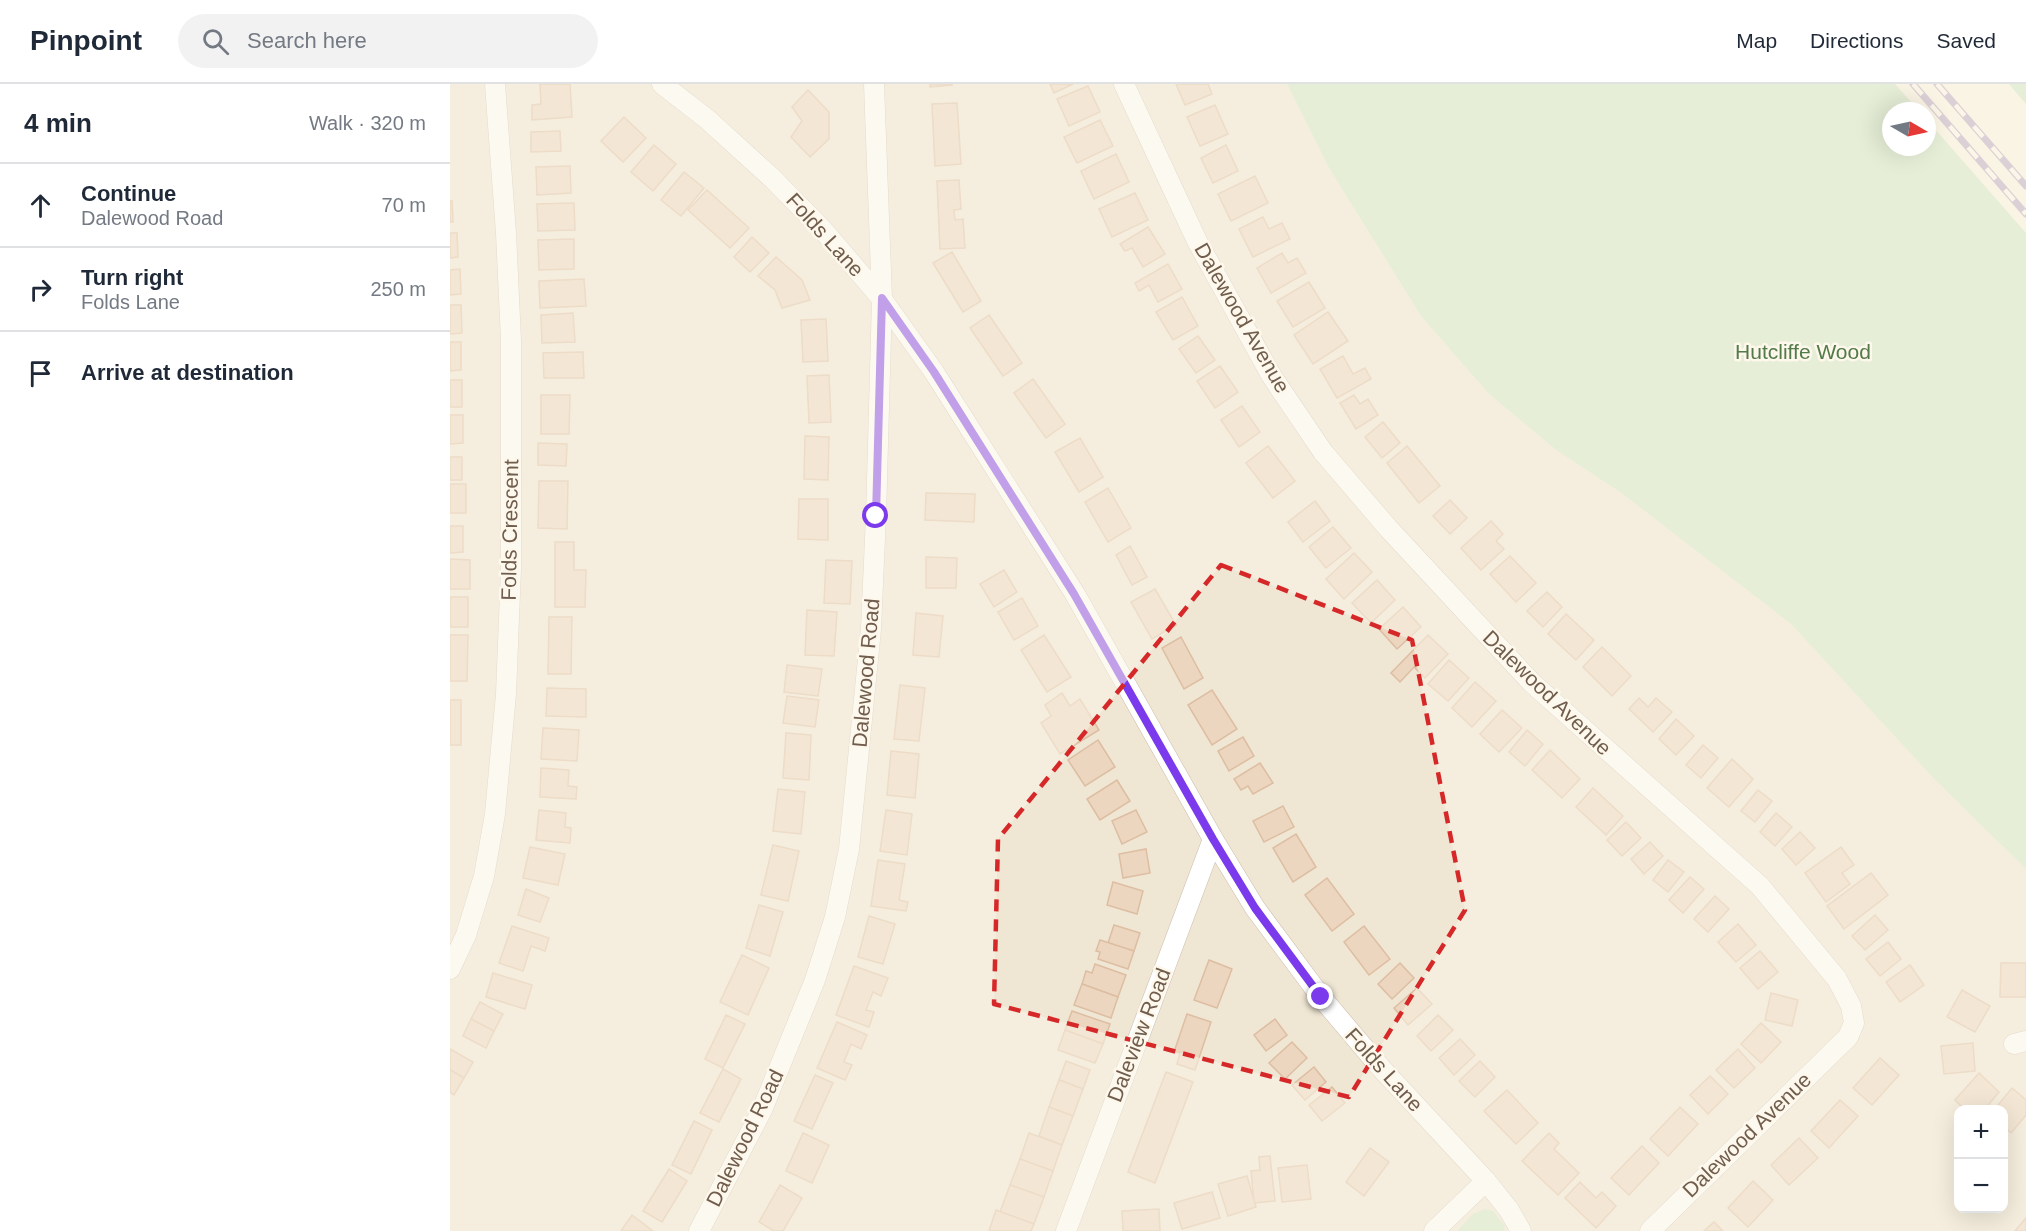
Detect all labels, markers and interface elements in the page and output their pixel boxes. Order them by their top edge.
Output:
search box [178,14,598,68]
text: Pinpoint [30,25,142,56]
icon: search [199,25,232,58]
text: Search here [247,28,367,53]
text: Map [1736,29,1777,52]
text: Directions [1810,29,1903,52]
text: Saved [1936,29,1996,52]
north arrow [1882,102,1936,156]
text: 4 min [24,108,92,138]
text: Walk · 320 m [309,112,426,134]
text: Continue [81,181,176,206]
street label: Folds Lane [782,188,869,281]
icon: ahead [24,189,57,222]
text: 70 m [382,194,426,216]
text: Dalewood Road [81,207,223,229]
street label: Dalewood Avenue [1190,239,1295,397]
text: Turn right [81,265,183,290]
icon: right [24,273,57,306]
text: 250 m [370,278,426,300]
text: Folds Lane [81,291,180,313]
park label: Hutcliffe Wood [1735,340,1871,363]
icon: arrive [24,357,57,390]
text: Arrive at destination [81,360,294,385]
street label: Folds Crescent [497,459,522,601]
route start [862,502,888,528]
street label: Dalewood Road [848,598,883,748]
street label: Dalewood Avenue [1479,626,1616,760]
street label: Daleview Road [1102,965,1175,1105]
route end [1307,983,1333,1009]
street label: Folds Lane [1341,1023,1428,1116]
street label: Dalewood Road [701,1066,788,1210]
street label: Dalewood Avenue [1678,1068,1815,1202]
map controls [1954,1105,2008,1213]
button: + [1954,1105,2008,1159]
button: − [1954,1159,2008,1213]

